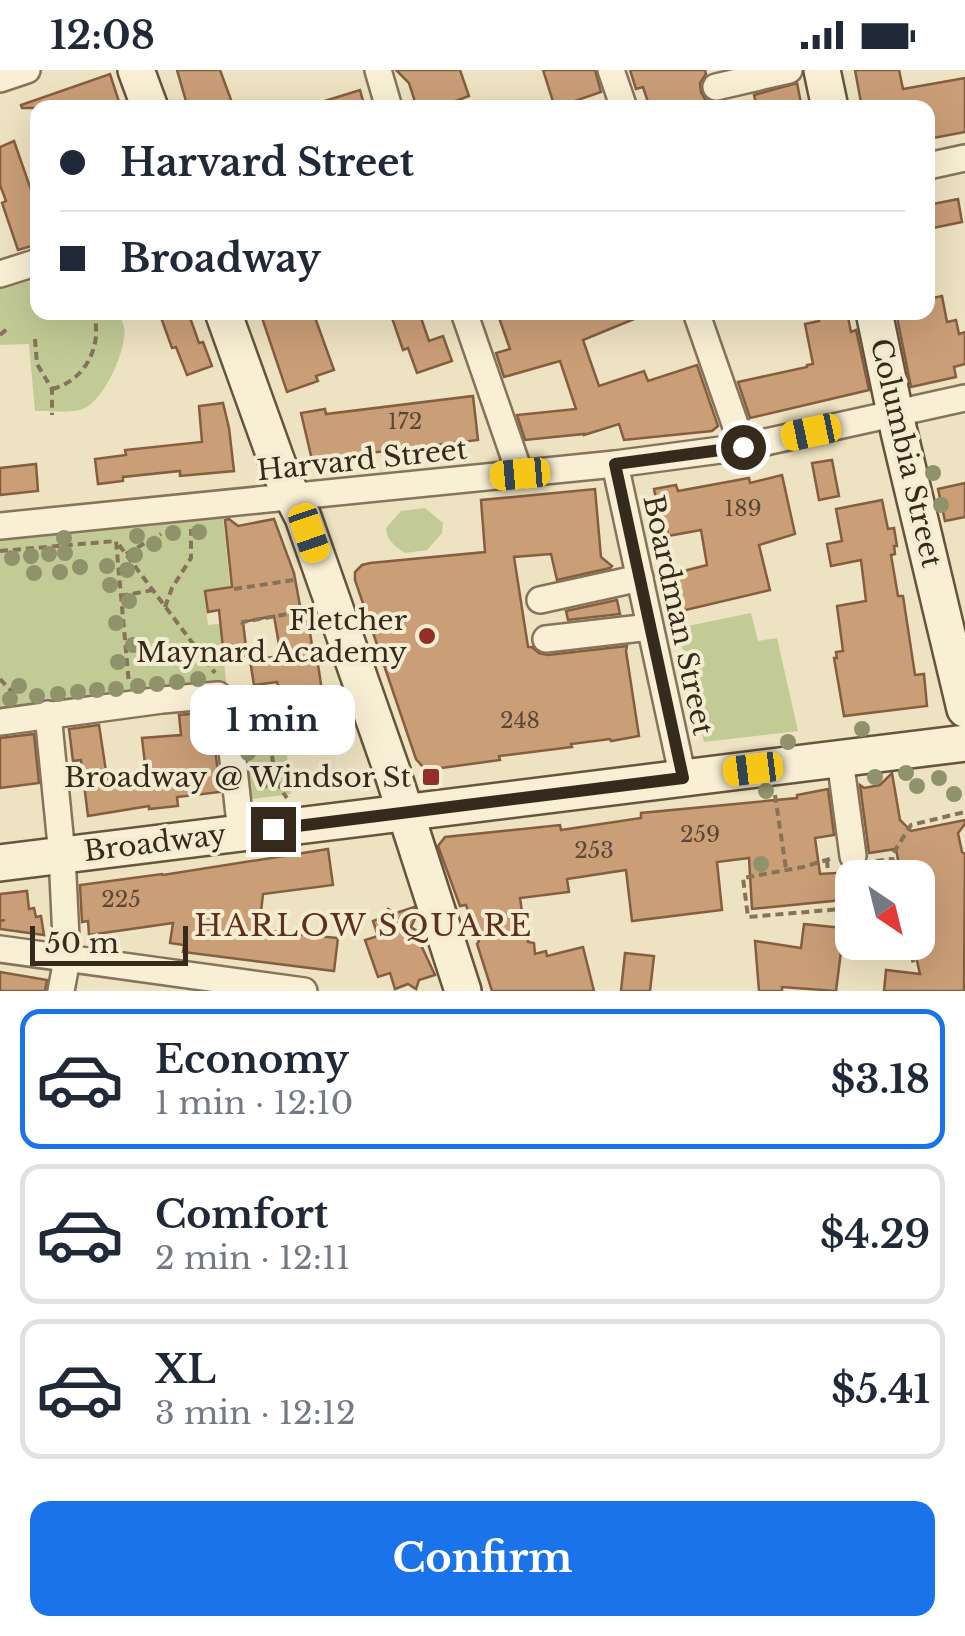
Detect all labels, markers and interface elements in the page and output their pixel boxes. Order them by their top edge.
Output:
text: 12:08 [50,12,155,59]
text: Harvard Street [120,139,414,186]
text: Broadway [120,235,321,282]
street label: Columbia Street [863,335,949,571]
house number: 172 [388,408,422,435]
car [779,411,843,453]
route start [721,425,766,470]
street label: Harvard Street [255,432,469,488]
car [489,456,551,492]
street label: Boardman Street [635,492,721,739]
house number: 189 [724,495,762,522]
car [285,500,333,566]
place label: Fletcher Maynard Academy [136,603,408,670]
marker: Fletcher Maynard Academy [416,625,438,647]
callout: 1 min [190,684,356,754]
text: 1 min [226,700,319,740]
house number: 248 [500,707,540,734]
car [721,750,785,788]
place label: Broadway @ Windsor St [64,760,411,795]
marker: Broadway @ Windsor St [420,766,442,788]
route end [251,807,296,852]
street label: Broadway [82,817,228,869]
house number: 259 [680,821,720,848]
house number: 253 [574,837,614,864]
north arrow [835,860,935,960]
map controls [835,860,935,960]
house number: 225 [101,886,141,913]
district label: HARLOW SQUARE [194,907,534,944]
scale bar [30,921,188,966]
text: 50 m [45,926,119,961]
icon: car [35,1034,125,1124]
text: Economy [155,1036,349,1083]
text: $3.18 [831,1056,930,1103]
text: 1 min · 12:10 [155,1083,353,1123]
icon: car [35,1189,125,1279]
text: Comfort [155,1191,328,1238]
text: $4.29 [820,1211,930,1258]
text: 2 min · 12:11 [155,1238,350,1278]
icon: car [35,1344,125,1434]
text: XL [155,1346,216,1393]
text: $5.41 [831,1366,930,1413]
text: 3 min · 12:12 [155,1393,356,1433]
button: Confirm [30,1501,935,1616]

